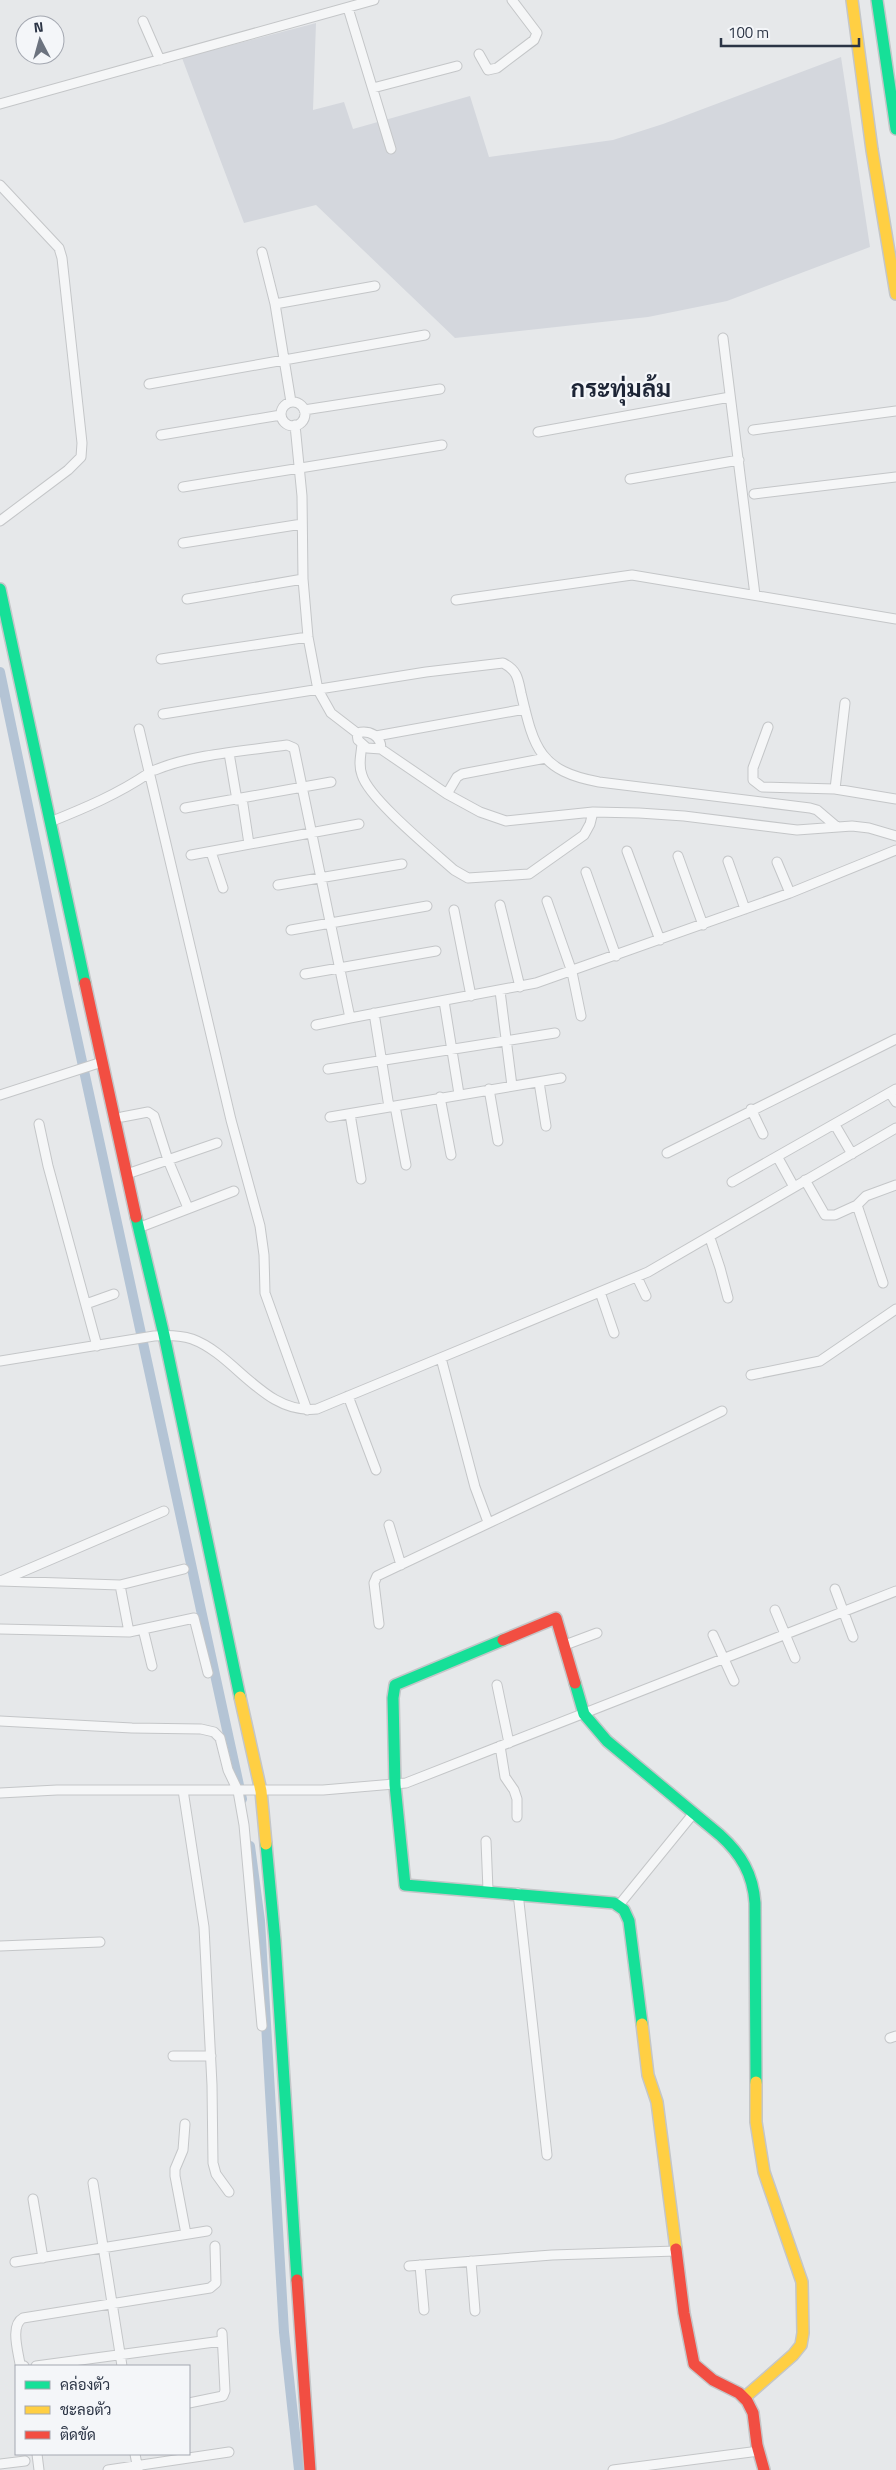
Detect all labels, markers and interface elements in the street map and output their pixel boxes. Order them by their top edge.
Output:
north arrow [15,15,65,65]
scale bar [721,15,858,47]
text: N [33,16,45,38]
text: 100 m [728,21,769,44]
district label: กระทุ่มล้ม [571,370,671,406]
legend [15,2365,190,2455]
text: คล่องตัว [60,2373,110,2396]
text: ชะลอตัว [60,2398,111,2421]
text: ติดขัด [60,2423,96,2446]

